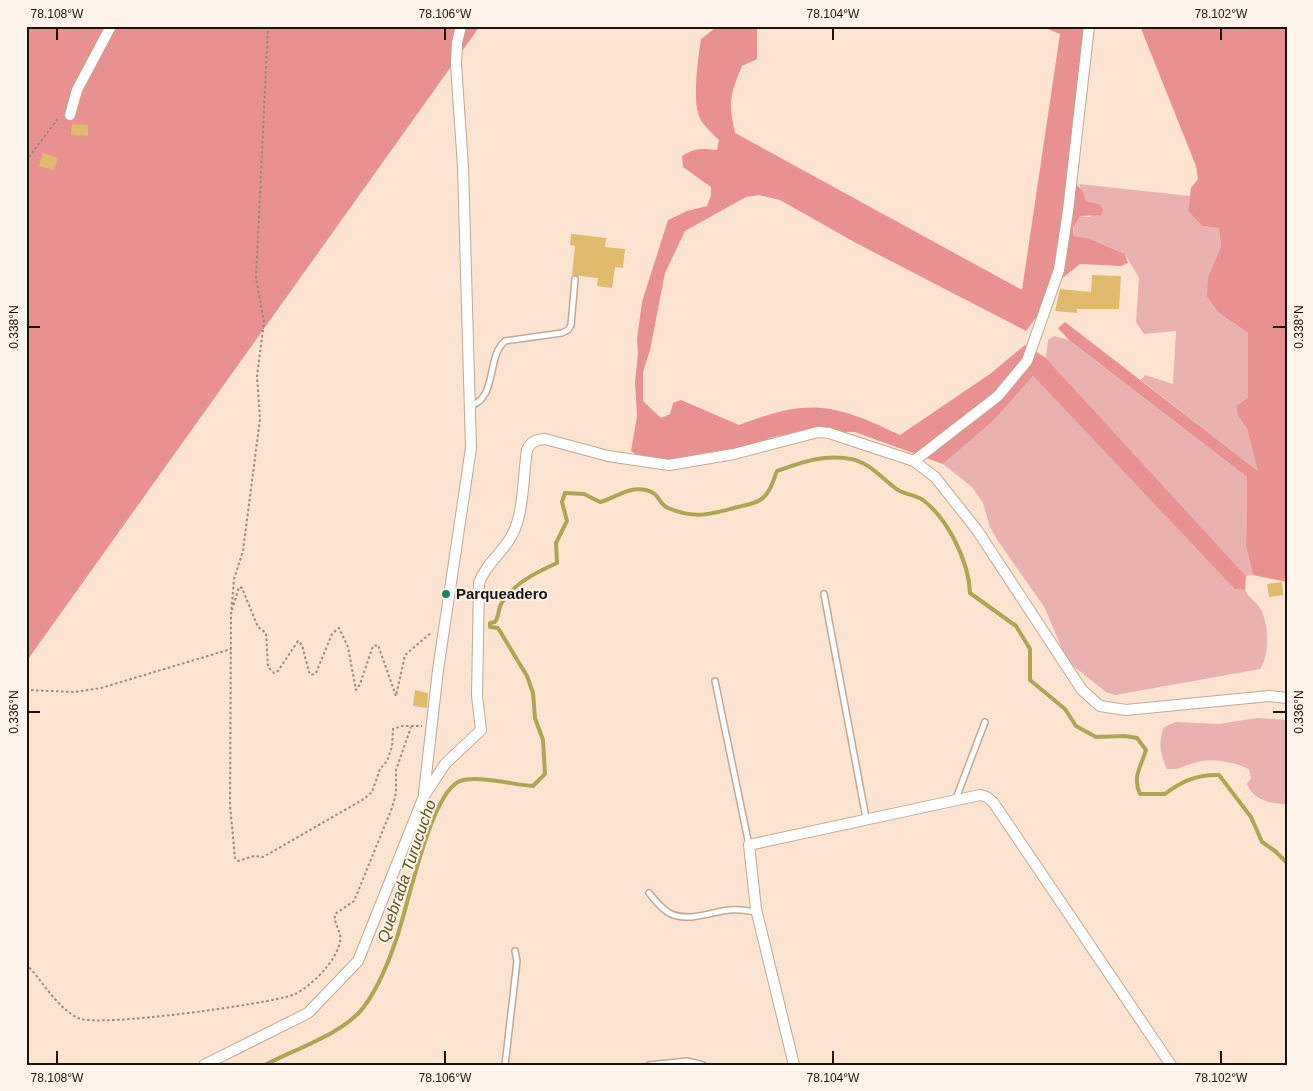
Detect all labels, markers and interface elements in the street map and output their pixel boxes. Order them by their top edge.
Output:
text: 78.108°W [31,7,84,21]
text: 78.106°W [419,7,472,21]
text: 78.104°W [807,7,860,21]
text: 78.102°W [1195,7,1248,21]
text: 0.338°N [7,305,21,349]
text: 0.338°N [1292,305,1306,349]
place label: Parqueadero [456,585,548,602]
marker: Parqueadero [440,588,452,600]
text: 0.336°N [7,690,21,734]
text: 0.336°N [1292,690,1306,734]
water label: Quebrada Turucucho [374,797,439,945]
text: 78.108°W [31,1071,84,1085]
text: 78.106°W [419,1071,472,1085]
text: 78.104°W [807,1071,860,1085]
text: 78.102°W [1195,1071,1248,1085]

